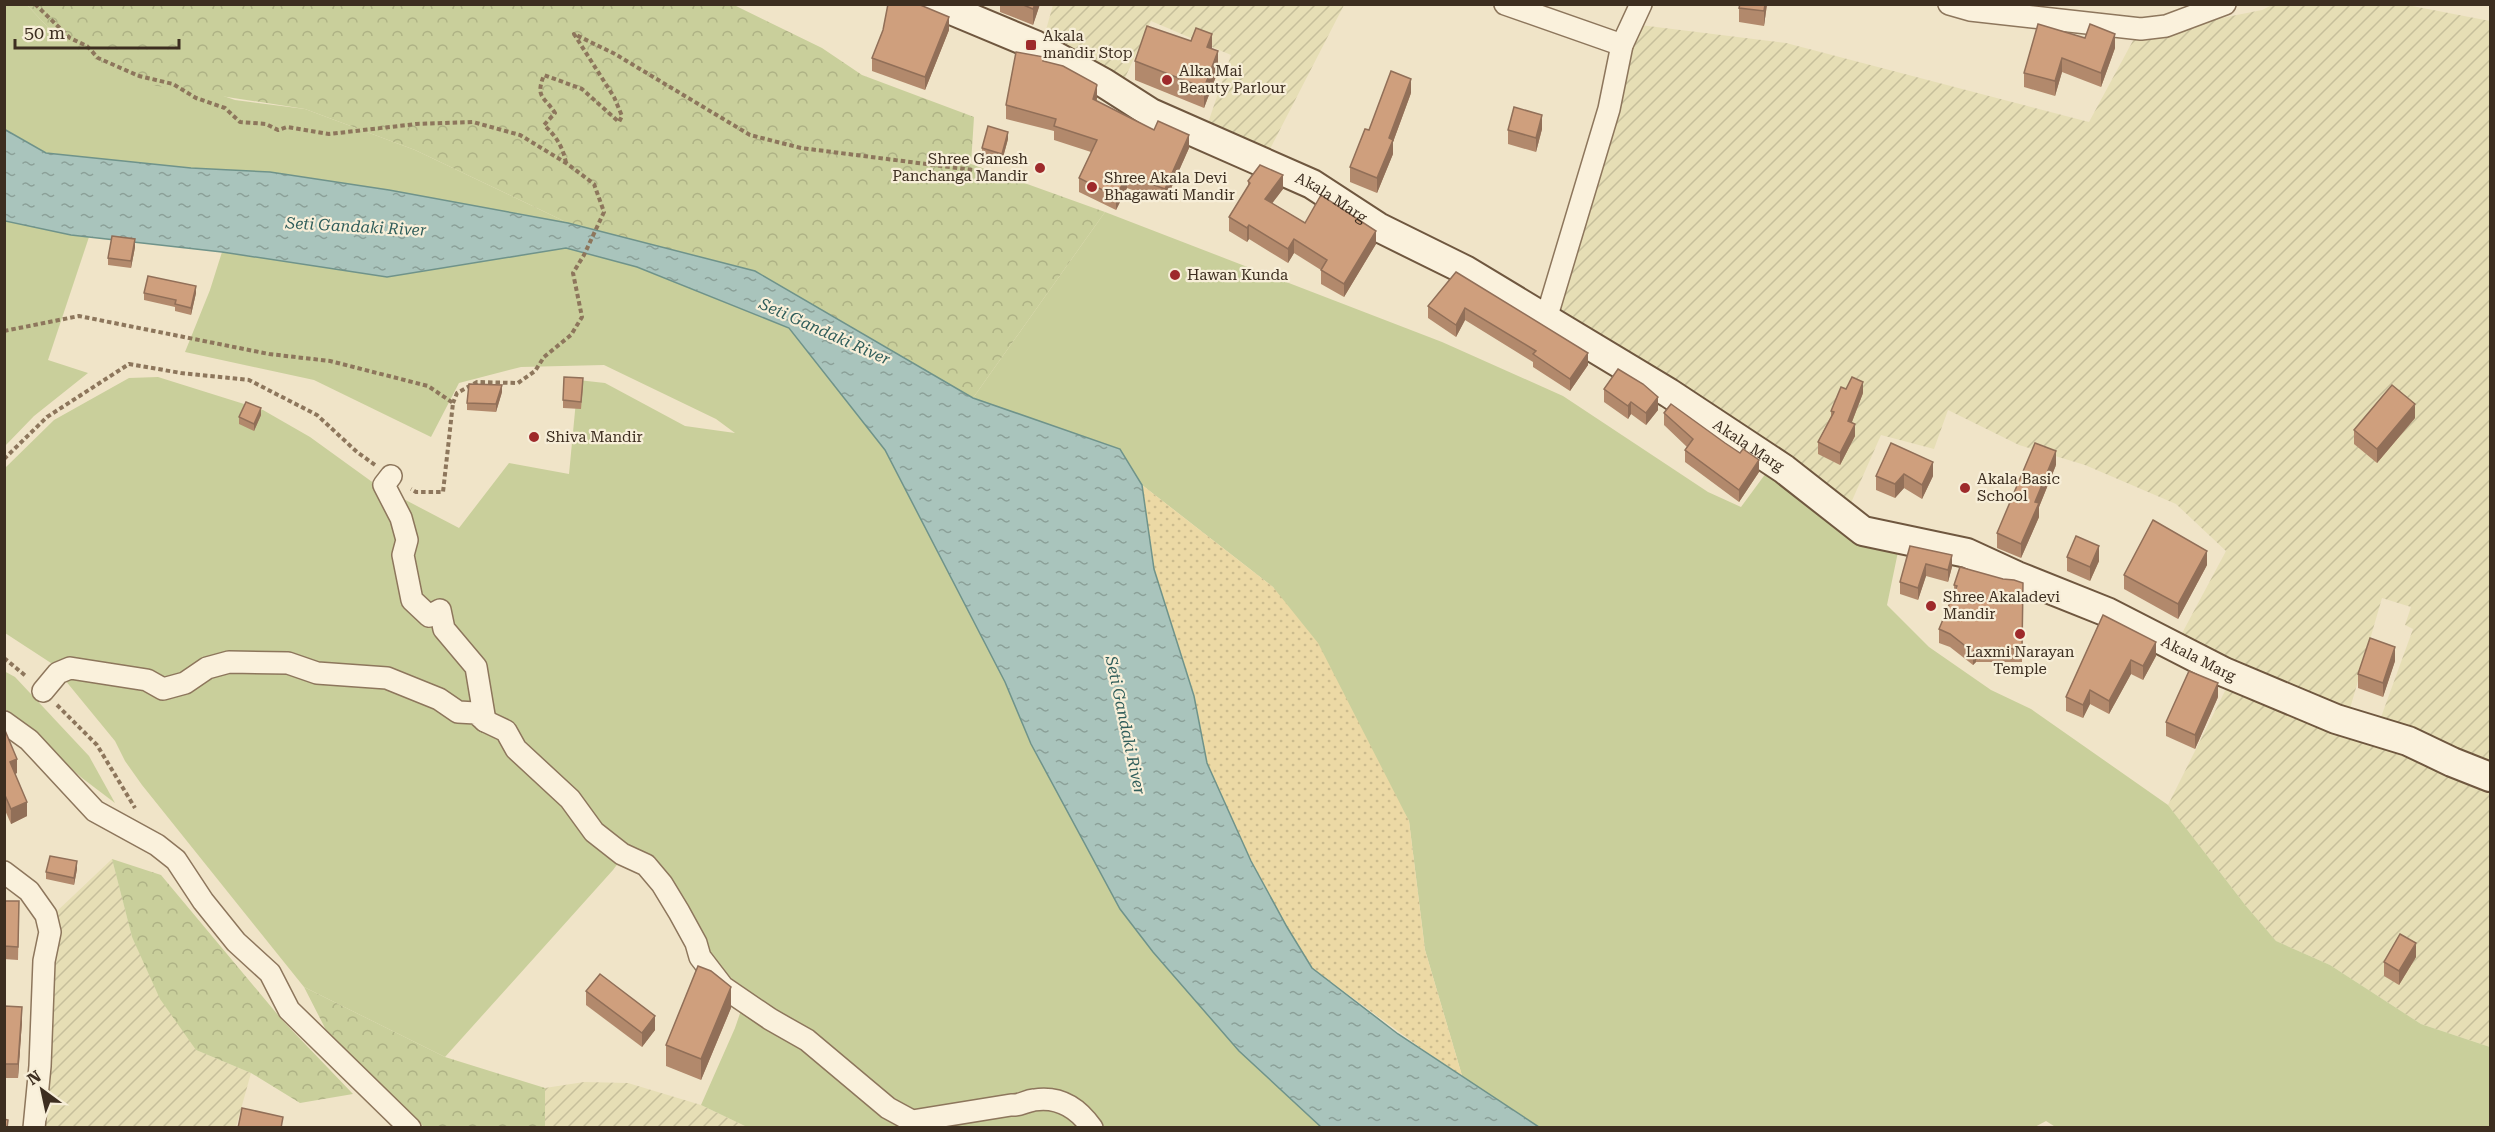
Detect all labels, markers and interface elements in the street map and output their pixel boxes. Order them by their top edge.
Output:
scale bar [15,12,178,50]
text: 50 m [24,22,65,43]
place label: Akala mandir Stop [1043,27,1133,62]
marker: Akala mandir Stop [1024,38,1038,52]
place label: Alka Mai Beauty Parlour [1179,62,1286,97]
marker: Alka Mai Beauty Parlour [1160,73,1174,87]
place label: Shree Ganesh Panchanga Mandir [892,150,1028,185]
marker: Shree Ganesh Panchanga Mandir [1033,161,1047,175]
place label: Shree Akala Devi Bhagawati Mandir [1104,169,1235,204]
street label: Akala Marg [1293,169,1371,227]
marker: Shree Akala Devi Bhagawati Mandir [1085,180,1099,194]
water label: Seti Gandaki River [284,213,427,240]
place label: Hawan Kunda [1187,266,1288,284]
marker: Hawan Kunda [1168,268,1182,282]
water label: Seti Gandaki River [756,294,893,369]
street label: Akala Marg [1710,416,1788,476]
place label: Shiva Mandir [546,428,643,446]
marker: Shiva Mandir [527,430,541,444]
place label: Akala Basic School [1977,470,2060,505]
marker: Akala Basic School [1958,481,1972,495]
place label: Shree Akaladevi Mandir [1943,588,2060,623]
marker: Shree Akaladevi Mandir [1924,599,1938,613]
marker: Laxmi Narayan Temple [2013,627,2027,641]
street label: Akala Marg [2158,632,2239,685]
place label: Laxmi Narayan Temple [1966,643,2075,678]
water label: Seti Gandaki River [1101,653,1150,796]
north arrow [12,1060,72,1120]
text: N [24,1067,44,1089]

